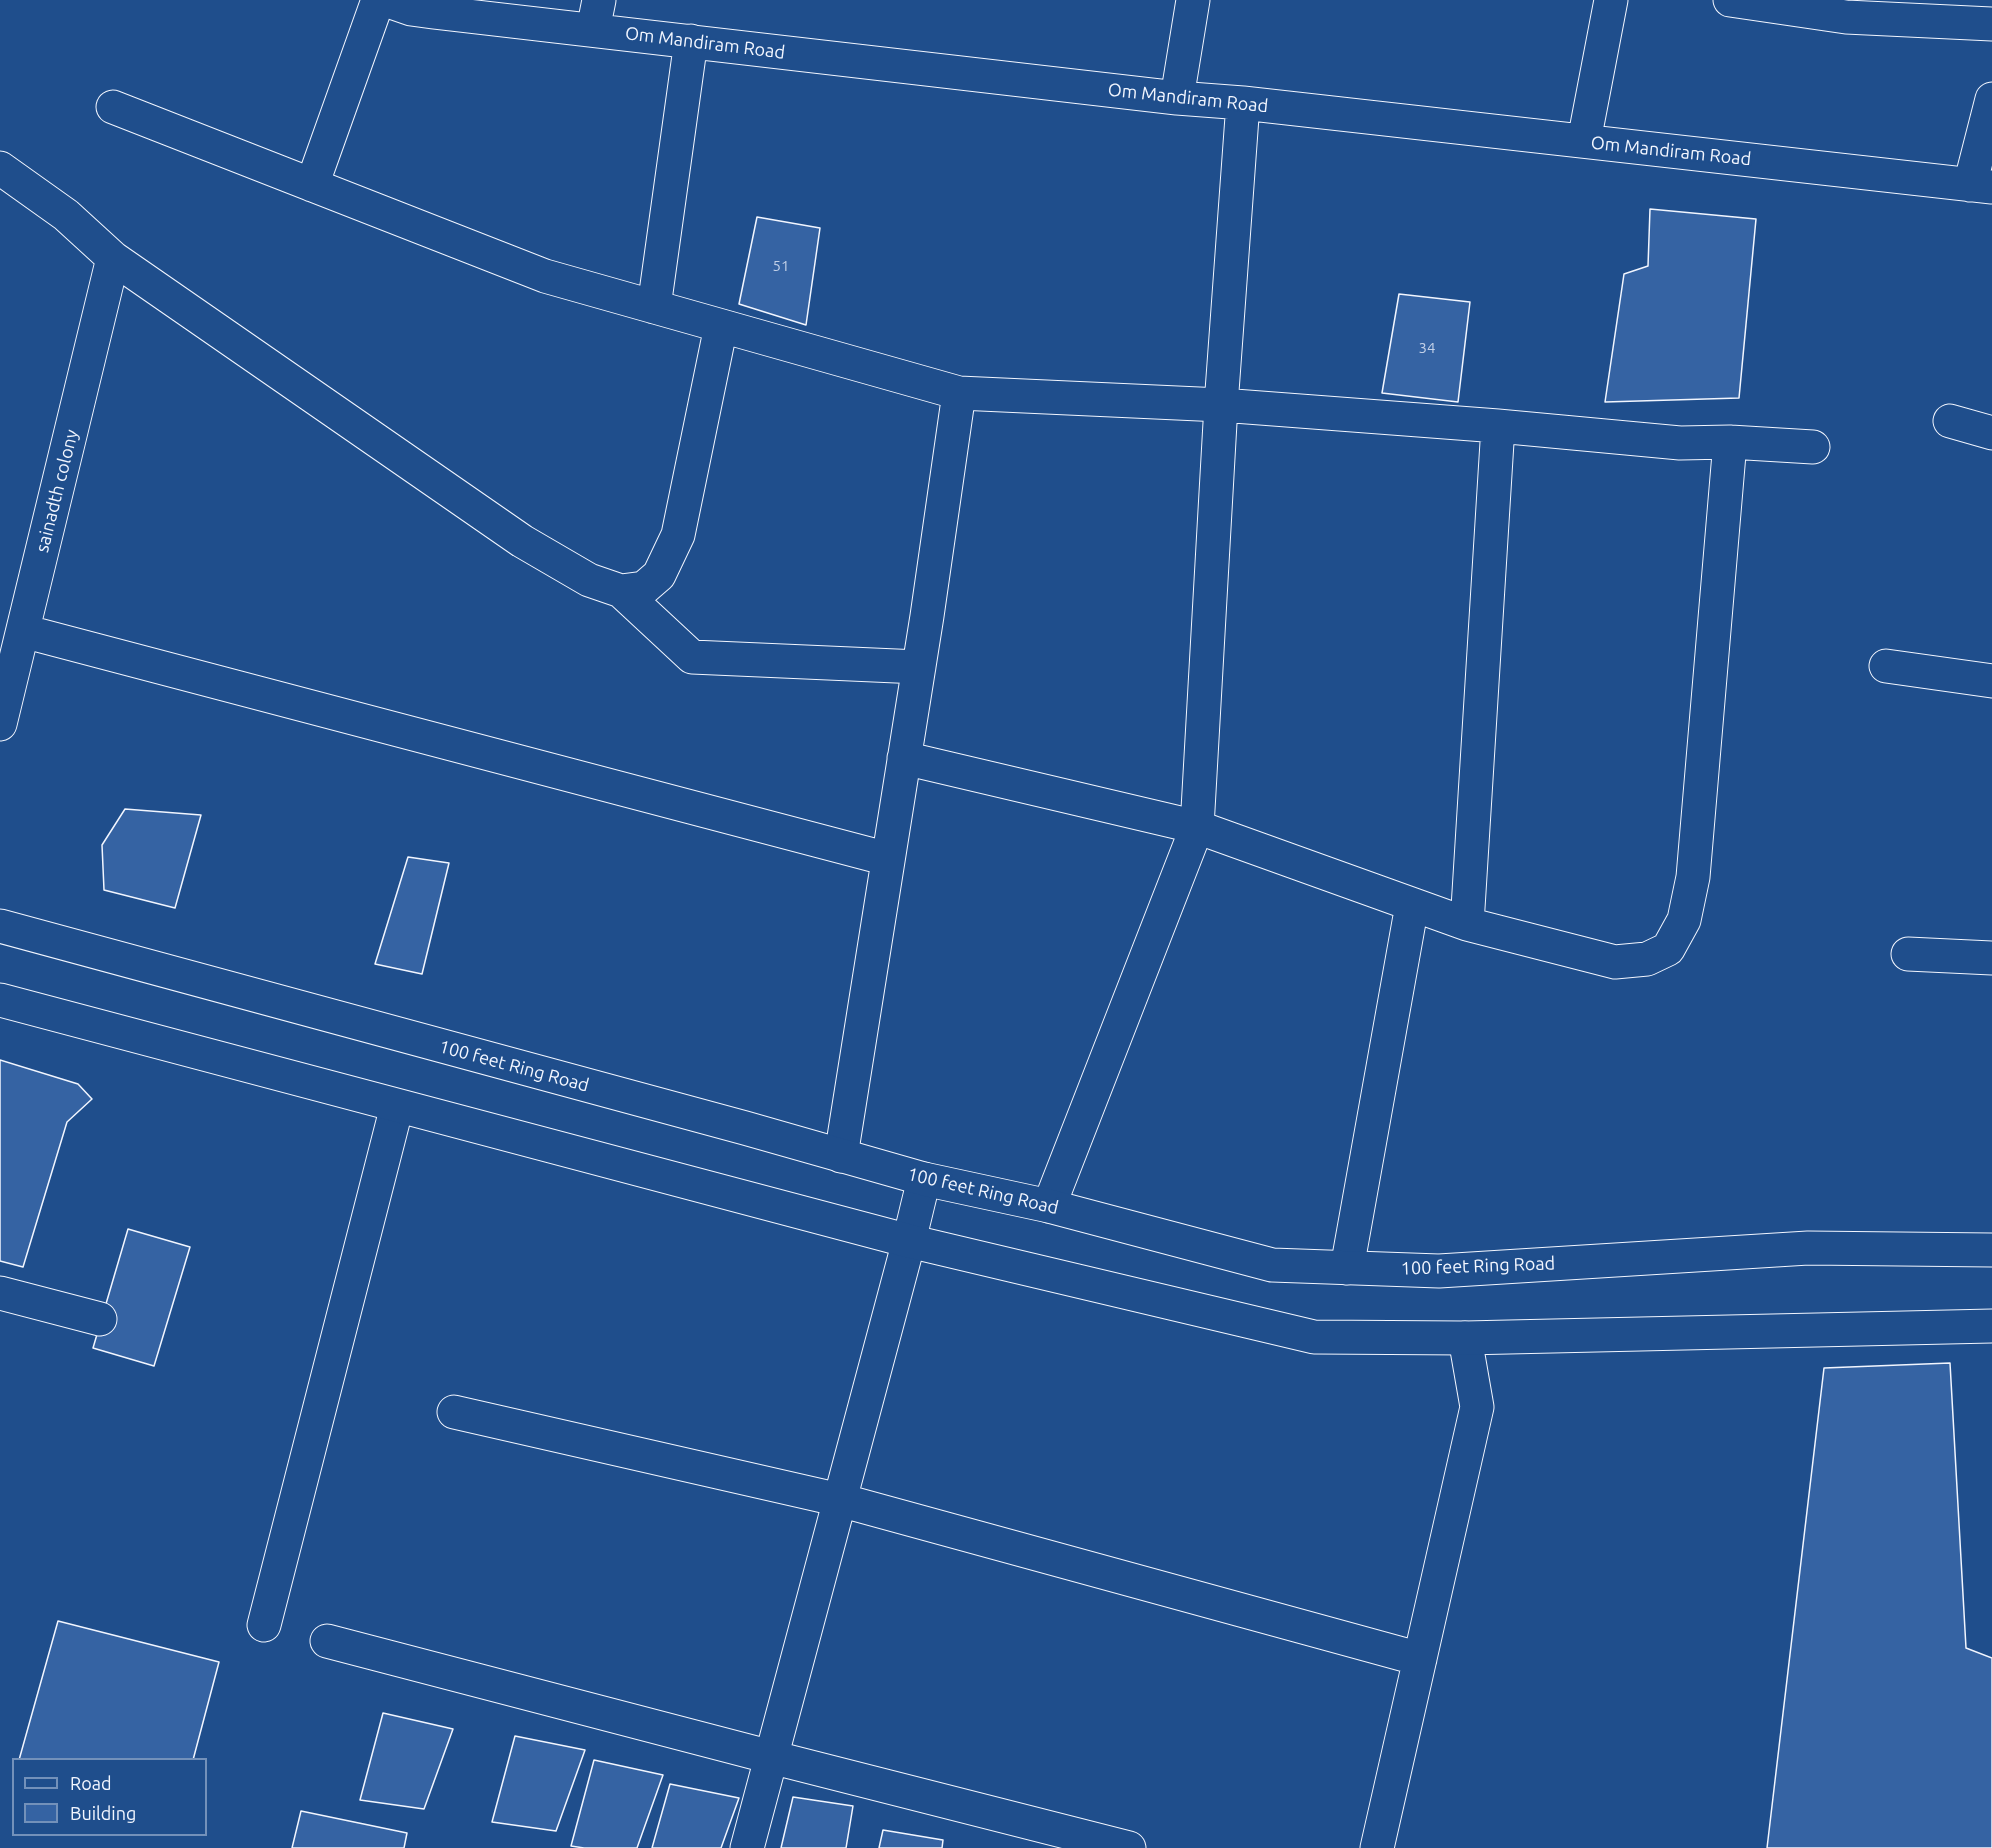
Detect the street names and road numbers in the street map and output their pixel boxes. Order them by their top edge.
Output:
street label: Om Mandiram Road [624,22,786,64]
street label: Om Mandiram Road [1107,79,1269,117]
street label: Om Mandiram Road [1590,132,1752,170]
street label: sainadth colony [31,427,83,555]
street label: 100 feet Ring Road [437,1036,591,1096]
street label: 100 feet Ring Road [905,1163,1061,1219]
street label: 100 feet Ring Road [1401,1253,1555,1279]

